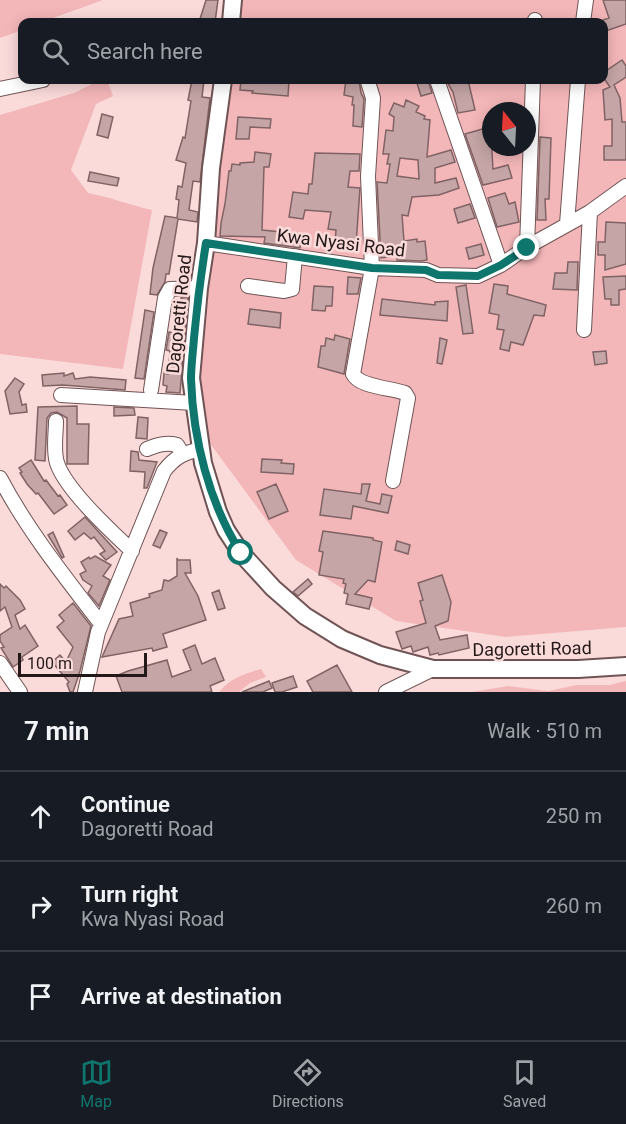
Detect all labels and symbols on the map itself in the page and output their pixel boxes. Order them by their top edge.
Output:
north arrow [482,102,536,156]
street label: Kwa Nyasi Road [276,224,406,261]
route end [513,234,539,260]
street label: Dagoretti Road [162,253,195,374]
route start [227,539,253,565]
street label: Dagoretti Road [472,637,592,660]
scale bar [18,650,147,678]

